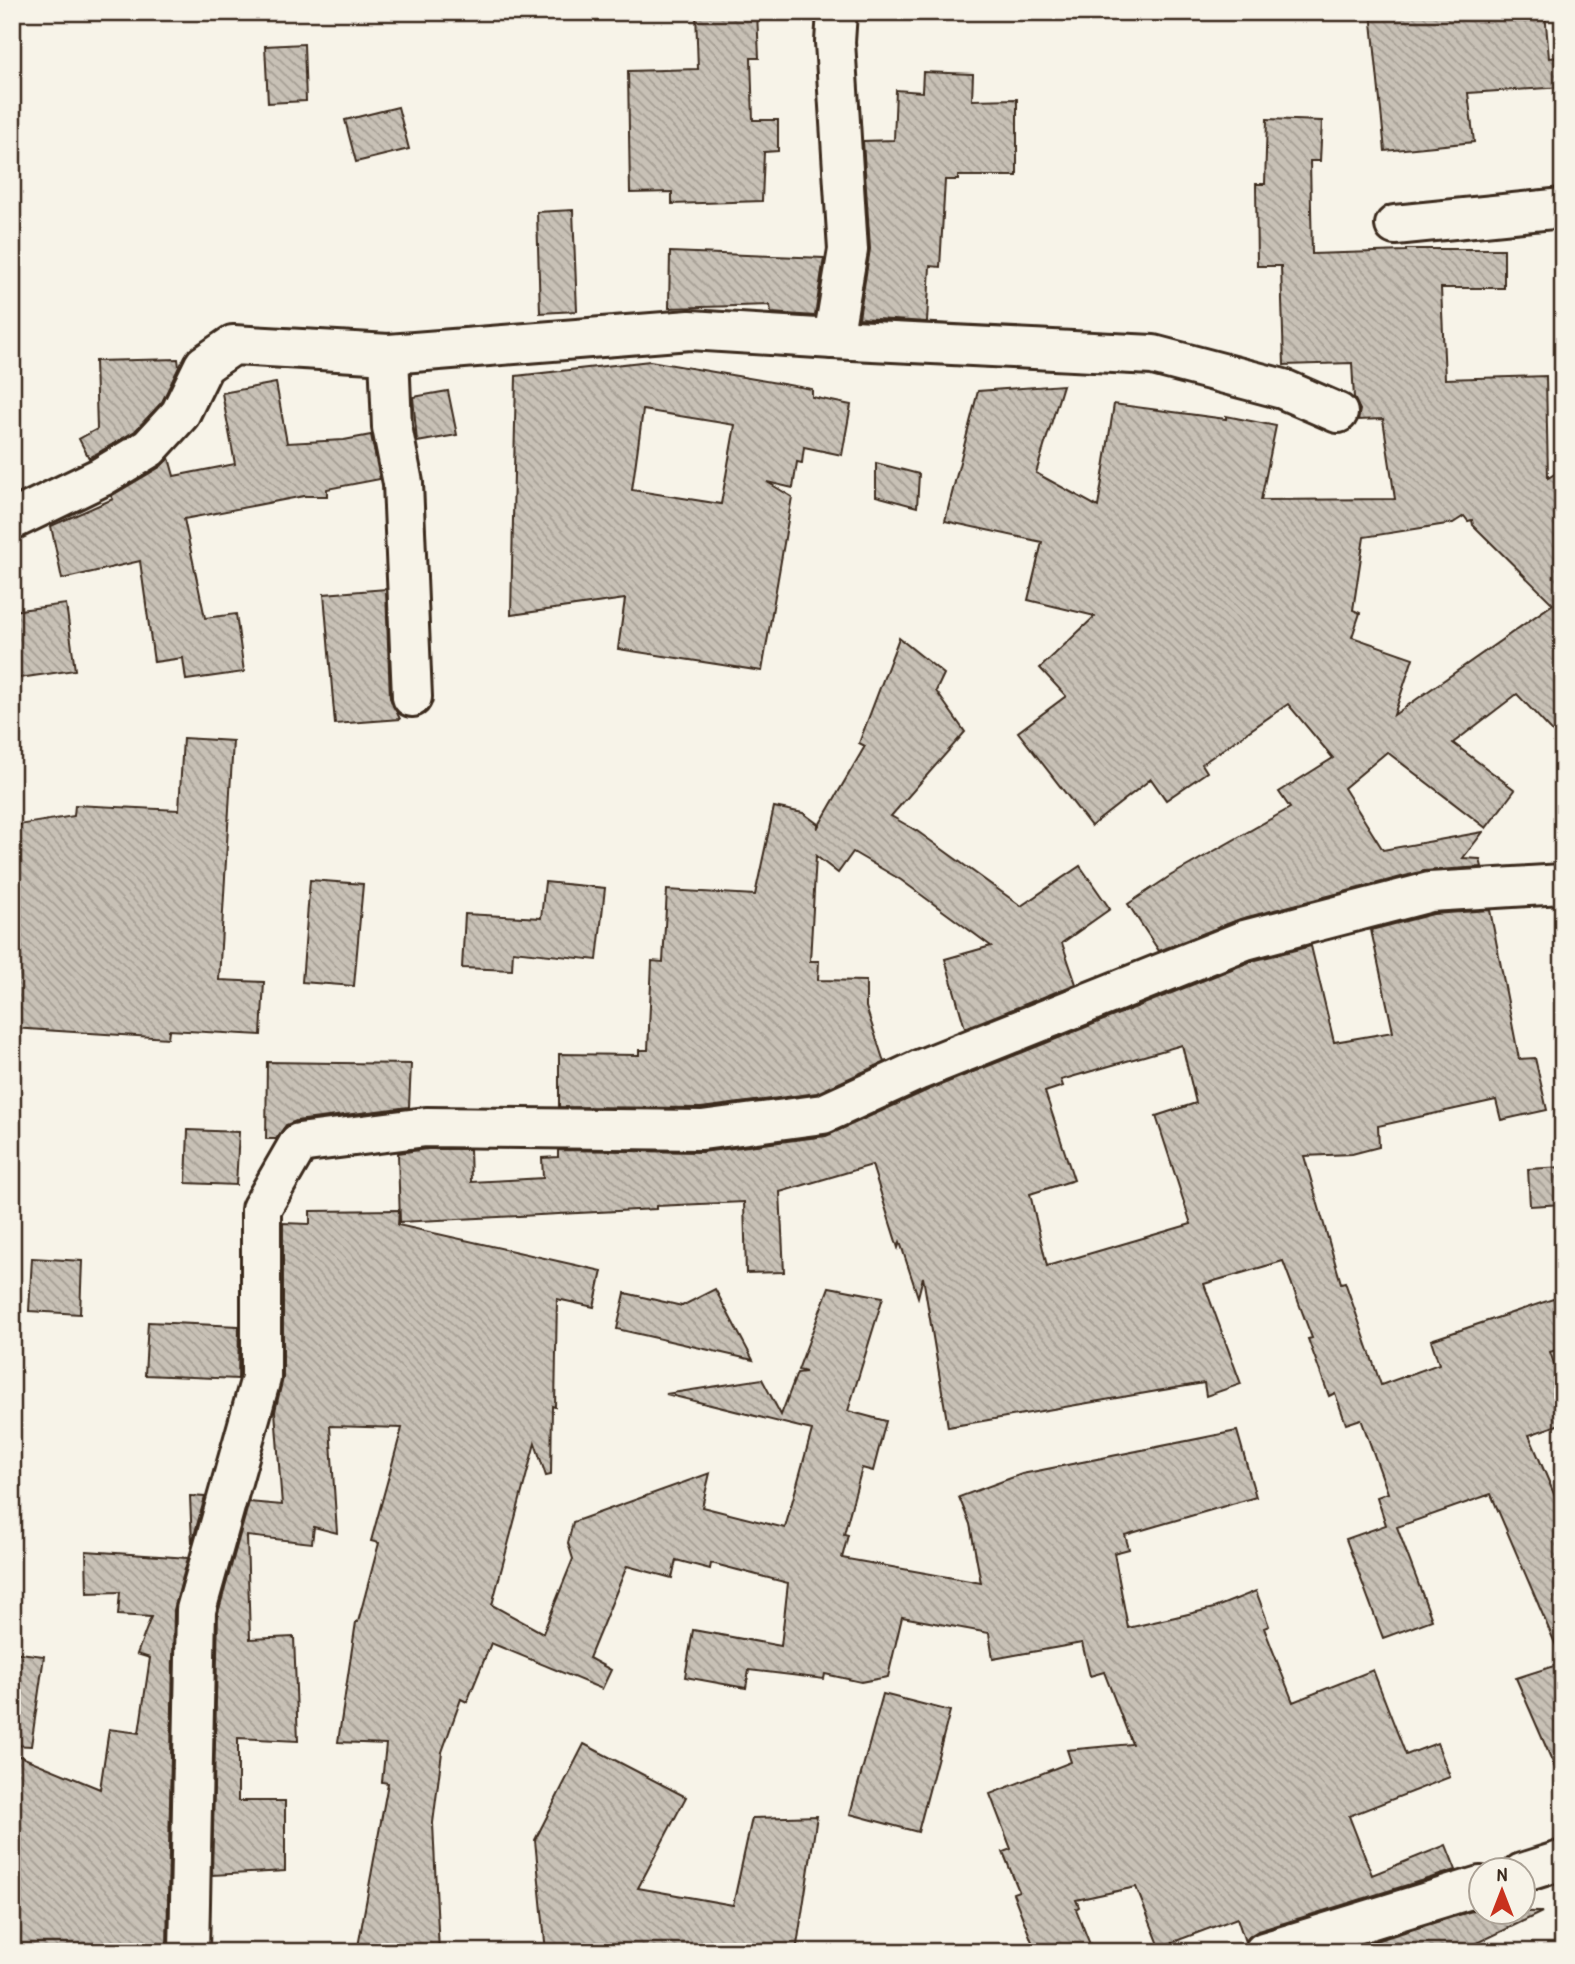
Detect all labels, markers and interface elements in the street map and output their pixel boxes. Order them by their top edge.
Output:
north arrow [1466,1856,1536,1926]
text: N [1497,1861,1507,1887]

